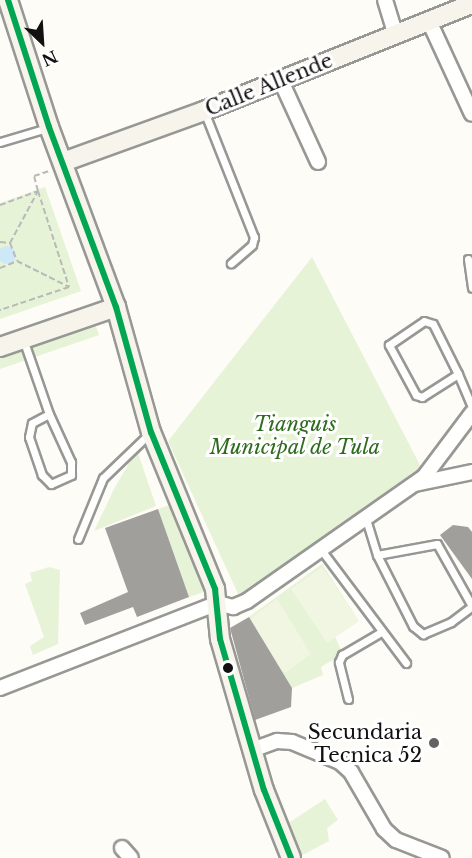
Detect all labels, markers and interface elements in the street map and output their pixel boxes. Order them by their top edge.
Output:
north arrow [12,12,72,72]
text: N [39,46,61,71]
street label: Calle Allende [201,48,337,122]
park label: Tianguis Municipal de Tula [209,413,381,460]
unlabelled marker [222,662,234,674]
place label: Secundaria Tecnica 52 [308,720,422,767]
marker: Secundaria Tecnica 52 [427,736,441,750]

